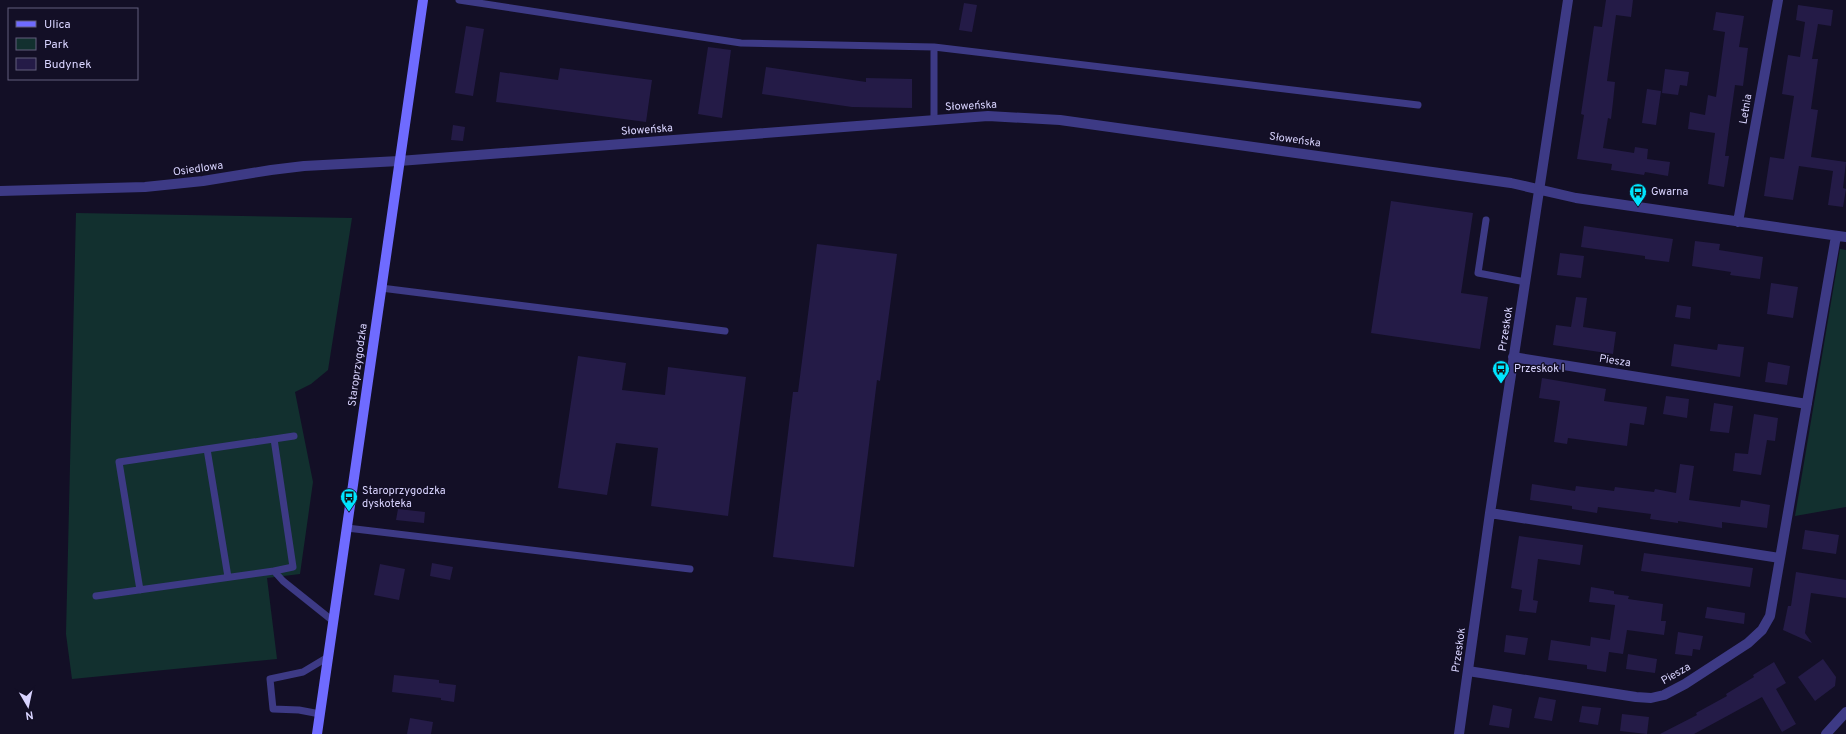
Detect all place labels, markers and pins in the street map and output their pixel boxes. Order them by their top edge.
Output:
bus stop icon: Gwarna [1628,182,1648,207]
place label: Gwarna [1651,185,1689,199]
bus stop icon: Przeskok I [1491,359,1511,384]
place label: Przeskok I [1514,362,1565,376]
place label: Staroprzygodzka dyskoteka [362,484,446,511]
bus stop icon: Staroprzygodzka dyskoteka [339,487,359,512]

